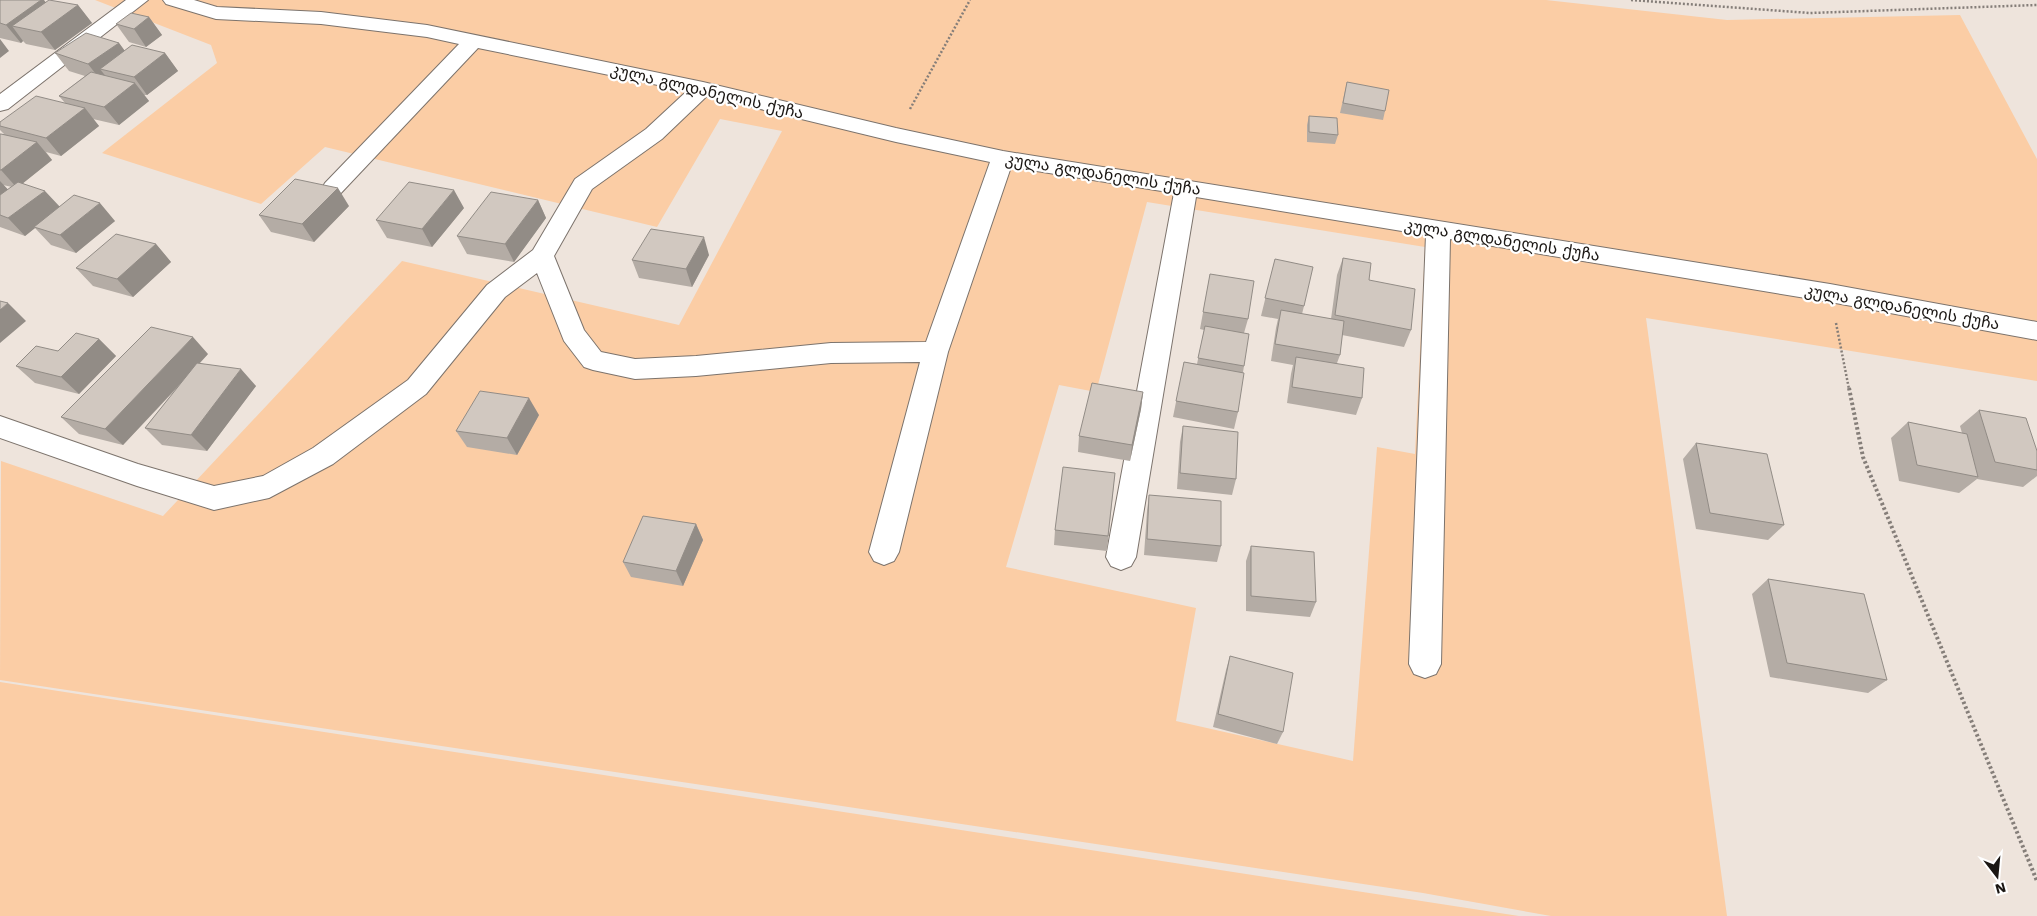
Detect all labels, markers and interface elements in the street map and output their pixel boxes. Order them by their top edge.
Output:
street label: კულა გლდანელის ქუჩა [608,59,806,123]
street label: კულა გლდანელის ქუჩა [1004,149,1202,200]
street label: კულა გლდანელის ქუჩა [1403,215,1601,266]
street label: კულა გლდანელის ქუჩა [1803,280,2001,335]
north arrow [1972,851,2022,901]
text: N [1993,879,2008,898]

